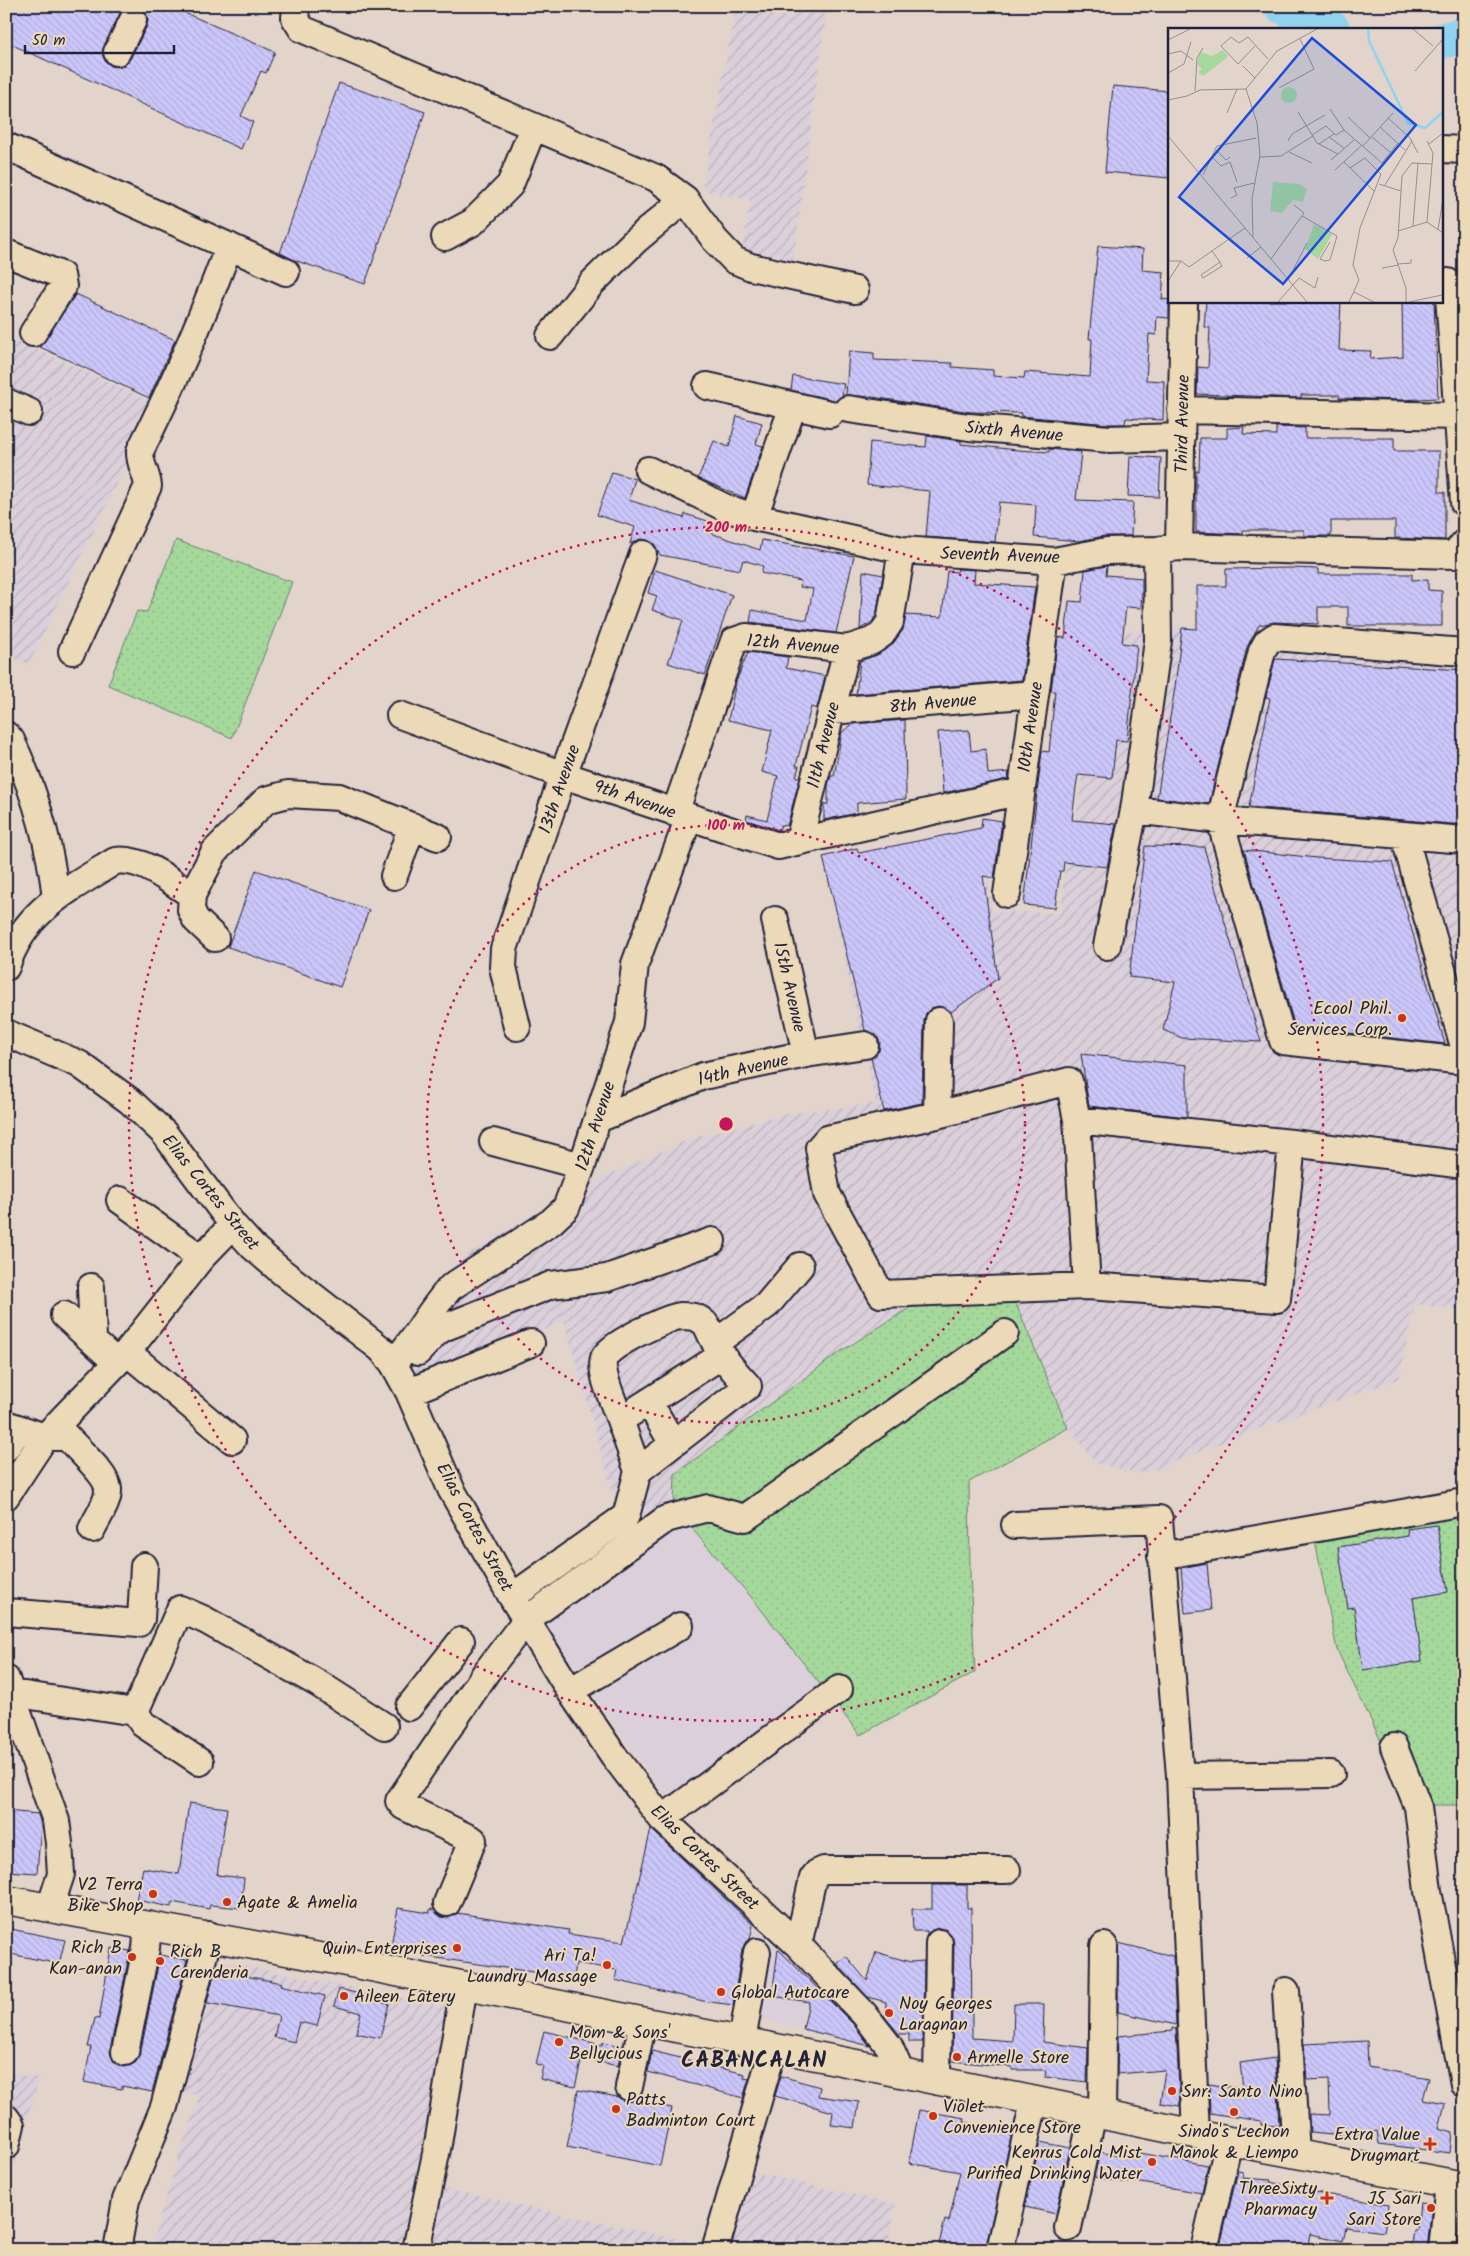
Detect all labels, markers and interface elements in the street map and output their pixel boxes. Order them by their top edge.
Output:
scale bar [25,22,174,54]
inset map [1168,28,1442,302]
text: 50 m [32,29,66,53]
street label: Third Avenue [1168,374,1199,474]
street label: Sixth Avenue [964,414,1064,451]
text: 200 m [705,516,747,540]
street label: Seventh Avenue [940,540,1060,573]
street label: 12th Avenue [745,627,840,664]
street label: 10th Avenue [1011,680,1052,775]
street label: 8th Avenue [888,686,978,723]
street label: 11th Avenue [800,699,849,792]
street label: 13th Avenue [532,741,589,838]
street label: 9th Avenue [589,773,680,828]
text: 100 m [707,814,745,838]
street label: 15th Avenue [764,939,813,1035]
place label: Ecool Phil. Services Corp. [1288,995,1392,1045]
marker: Ecool Phil. Services Corp. [1396,1012,1408,1024]
street label: 14th Avenue [695,1046,792,1095]
street label: 12th Avenue [568,1078,625,1175]
centre of rings [717,1115,735,1133]
street label: Elias Cortes Street [154,1128,267,1258]
street label: Elias Cortes Street [427,1458,521,1599]
street label: Elias Cortes Street [642,1798,766,1919]
place label: V2 Terra Bike Shop [68,1871,143,1921]
marker: V2 Terra Bike Shop [147,1888,159,1900]
place label: Agate & Amelia [237,1889,358,1918]
marker: Agate & Amelia [221,1896,233,1908]
place label: Rich B Kan-anan [49,1934,122,1984]
place label: Quin Enterprises [322,1935,447,1964]
place label: Rich B Carenderia [170,1938,249,1988]
marker: Quin Enterprises [451,1942,463,1954]
place label: Ari Ta! Laundry Massage [467,1942,597,1992]
marker: Rich B Kan-anan [126,1951,138,1963]
marker: Rich B Carenderia [154,1955,166,1967]
marker: Ari Ta! Laundry Massage [601,1959,613,1971]
place label: Global Autocare [731,1979,849,2008]
place label: Aileen Eatery [354,1983,456,2012]
marker: Global Autocare [715,1986,727,1998]
marker: Aileen Eatery [338,1990,350,2002]
place label: Noy Georges Laragnan [899,1990,993,2040]
marker: Noy Georges Laragnan [883,2007,895,2019]
place label: Mom & Sons' Bellycious [569,2019,671,2069]
marker: Mom & Sons' Bellycious [553,2036,565,2048]
district label: CABANCALAN [681,2044,827,2079]
place label: Armelle Store [967,2044,1069,2073]
marker: Armelle Store [951,2051,963,2063]
place label: Snr. Santo Nino [1182,2078,1303,2107]
marker: Snr. Santo Nino [1166,2085,1178,2097]
place label: Patts Badminton Court [626,2086,757,2136]
place label: Violet Convenience Store [943,2093,1081,2143]
marker: Patts Badminton Court [610,2103,622,2115]
marker: Sindo's Lechon Manok & Liempo [1228,2106,1240,2118]
marker: Violet Convenience Store [927,2110,939,2122]
place label: Sindo's Lechon Manok & Liempo [1169,2118,1299,2168]
place label: Extra Value Drugmart [1334,2121,1421,2171]
marker: Extra Value Drugmart [1424,2138,1436,2150]
place label: Kenrus Cold Mist Purified Drinking Water [966,2139,1143,2189]
marker: Kenrus Cold Mist Purified Drinking Water [1146,2156,1158,2168]
place label: ThreeSixty Pharmacy [1239,2175,1318,2225]
place label: J5 Sari Sari Store [1347,2185,1422,2235]
marker: ThreeSixty Pharmacy [1321,2192,1333,2204]
marker: J5 Sari Sari Store [1425,2202,1437,2214]

